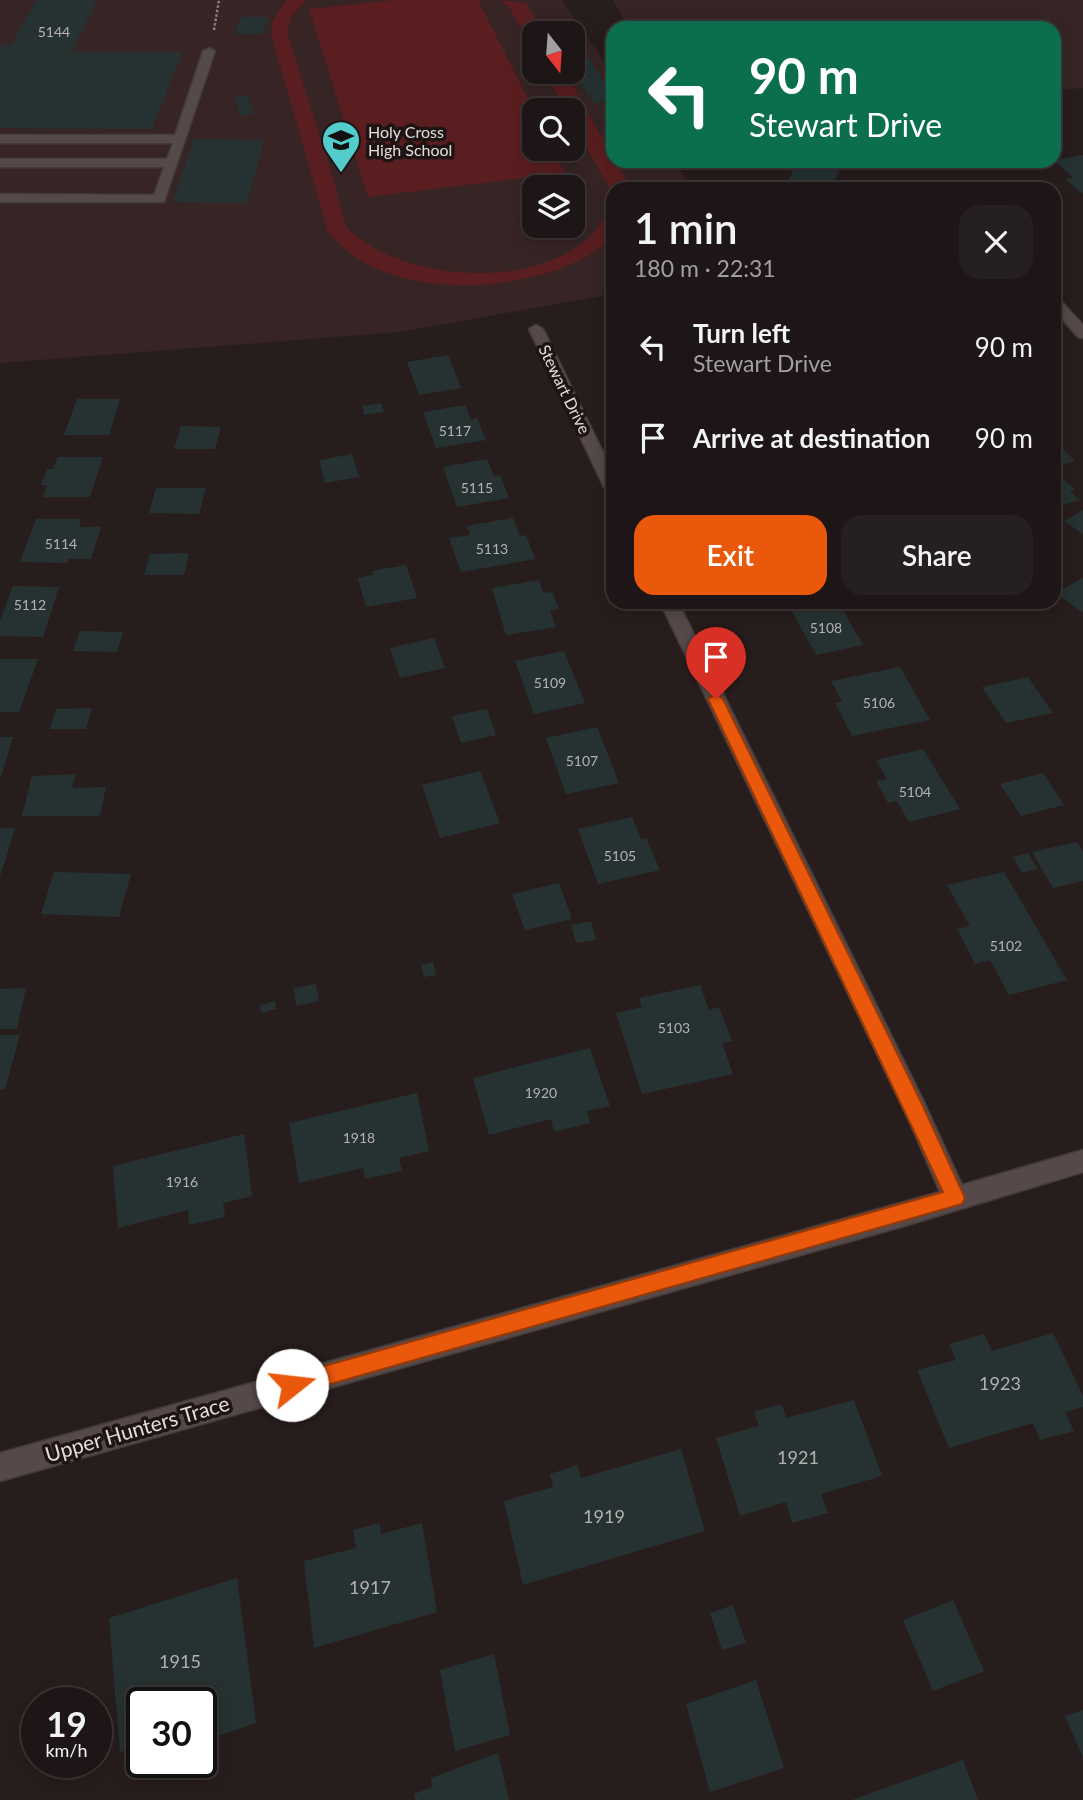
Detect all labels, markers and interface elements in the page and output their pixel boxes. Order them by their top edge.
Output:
north arrow [522,21,584,84]
map controls [522,21,585,238]
house number: 5144 [38,23,70,40]
text: 90 m [749,46,859,104]
icon: left [634,49,725,140]
button: search [522,98,585,161]
text: Stewart Drive [749,105,942,144]
school or university icon: Holy Cross High School [320,119,362,174]
place label: Holy Cross High School [368,122,452,159]
button: layers [522,175,585,238]
text: 1 min [634,203,738,253]
button: close [959,205,1033,279]
text: 180 m · 22:31 [634,254,776,282]
text: Turn left [693,317,790,349]
icon: left [634,328,672,366]
text: 90 m [975,331,1033,363]
street label: Stewart Drive [535,341,595,437]
text: Stewart Drive [693,349,832,377]
icon: arrive [634,419,672,457]
house number: 5117 [439,422,471,439]
text: Arrive at destination [693,422,930,454]
text: 90 m [975,422,1033,454]
house number: 5115 [461,479,493,496]
button: Exit [634,515,827,595]
button: Share [841,515,1033,595]
house number: 5114 [45,535,77,552]
house number: 5113 [476,540,508,557]
house number: 5112 [14,596,46,613]
house number: 5108 [810,619,842,636]
pin [686,627,746,699]
icon: arrive [697,638,735,676]
house number: 5109 [534,674,566,691]
house number: 5106 [863,694,895,711]
house number: 5107 [566,752,598,769]
house number: 5104 [899,783,931,800]
house number: 5105 [604,847,636,864]
house number: 5102 [990,937,1022,954]
house number: 5103 [658,1019,690,1036]
house number: 1920 [525,1084,557,1101]
house number: 1918 [343,1129,375,1146]
house number: 1916 [166,1173,198,1190]
position arrow [255,1348,329,1422]
house number: 1923 [979,1372,1021,1394]
street label: Upper Hunters Trace [42,1390,232,1466]
house number: 1921 [777,1446,819,1468]
house number: 1919 [583,1505,625,1527]
house number: 1917 [349,1576,391,1598]
house number: 1915 [159,1650,201,1672]
speed limit sign: 30 [126,1687,217,1778]
text: 19 [46,1702,87,1744]
text: km/h [45,1739,88,1761]

